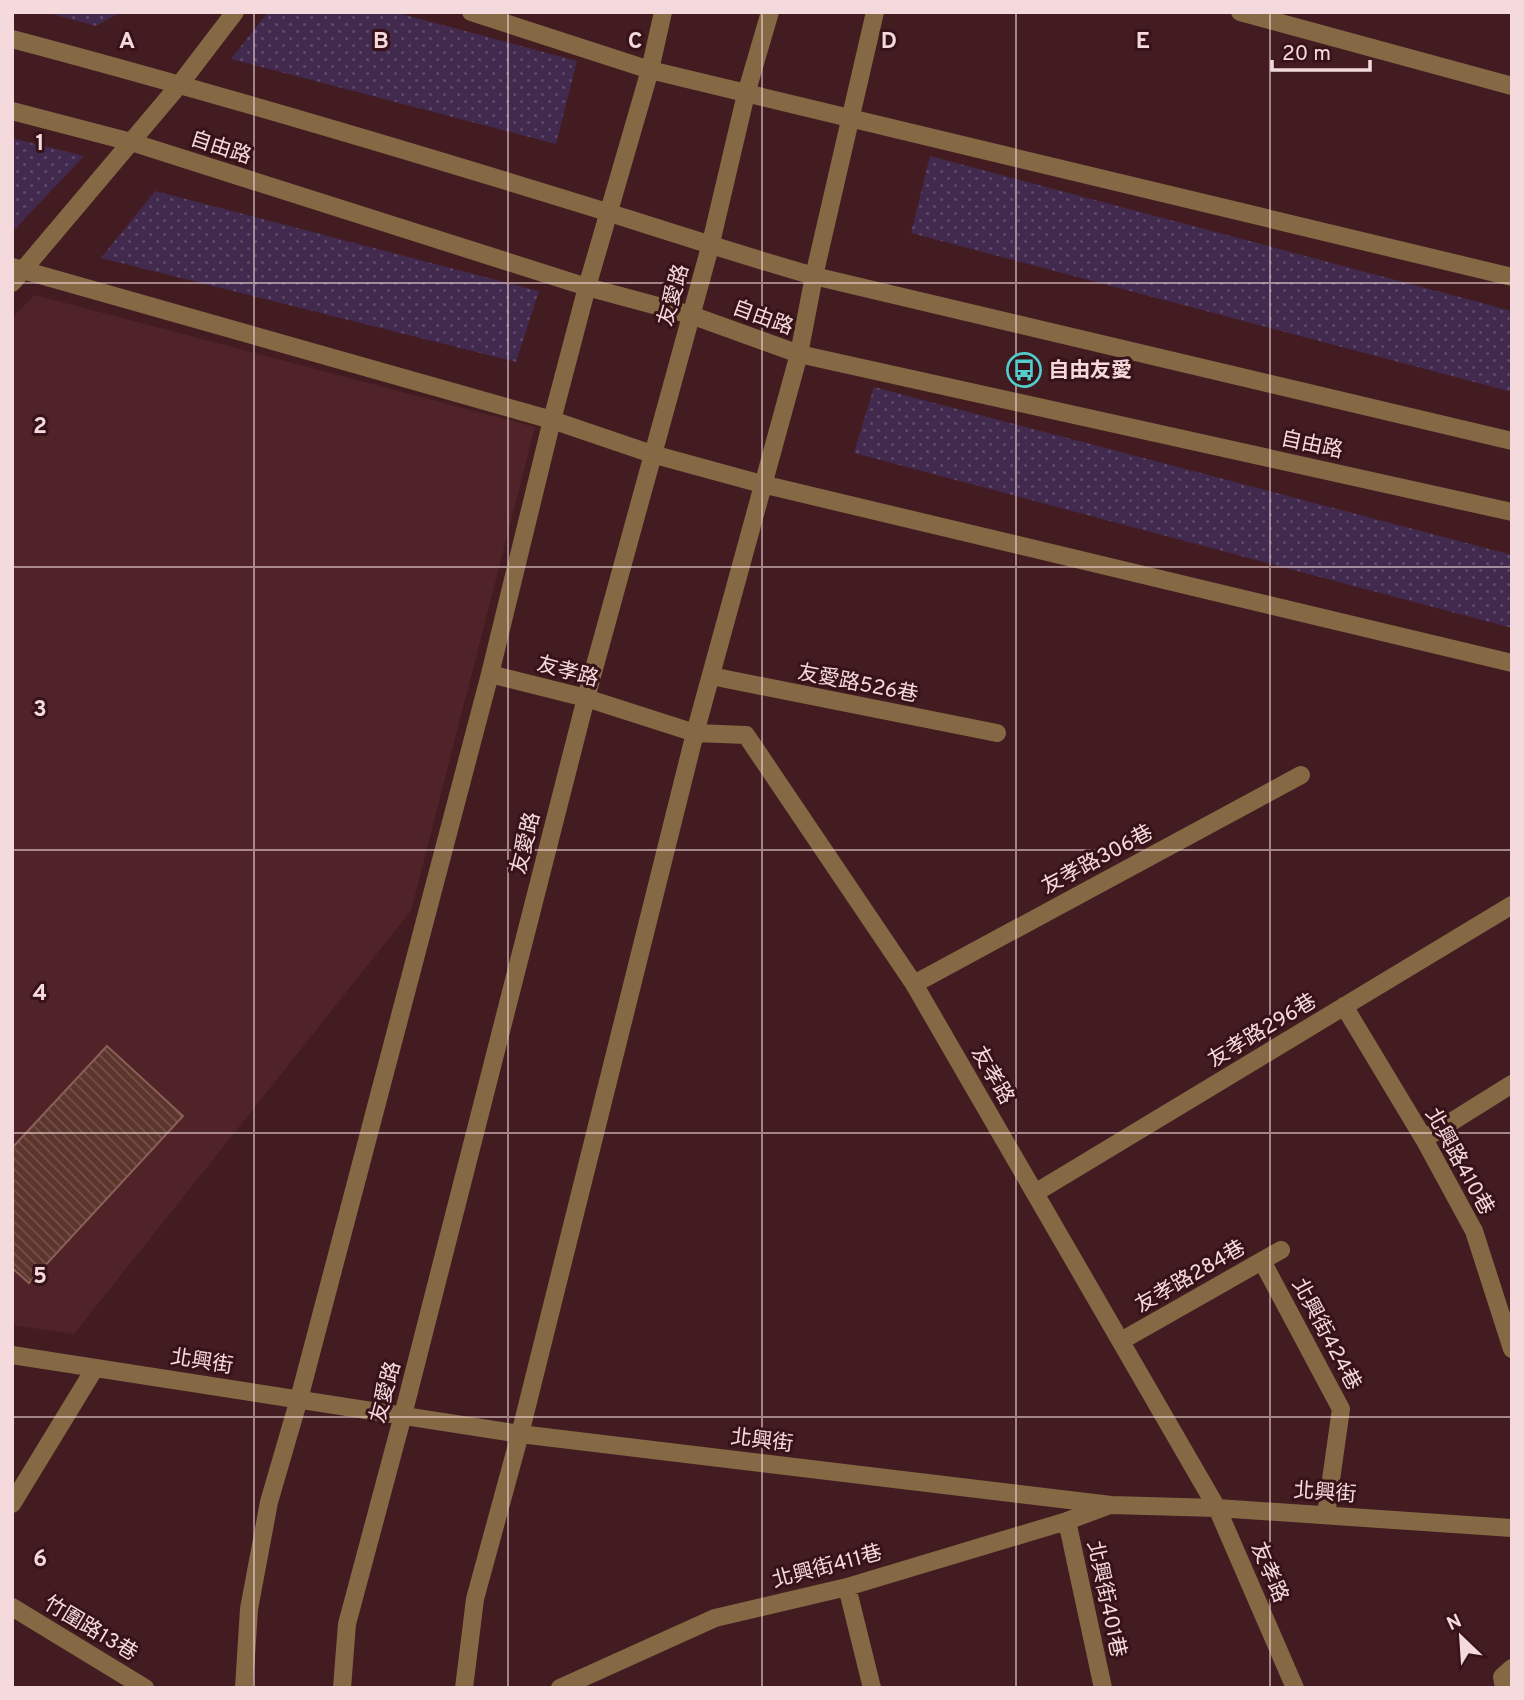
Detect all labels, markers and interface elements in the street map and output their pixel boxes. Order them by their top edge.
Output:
text: A [119,28,135,57]
text: B [373,28,389,57]
text: C [628,28,642,57]
text: D [881,28,897,57]
text: E [1136,28,1150,57]
scale bar [1272,28,1370,72]
text: 20 m [1282,41,1331,68]
street label: 自由路 [186,126,255,171]
text: 1 [35,130,45,159]
street label: 友愛路 [653,261,696,329]
street label: 自由路 [728,295,797,342]
bus stop icon: 自由友愛 [1005,351,1043,389]
place label: 自由友愛 [1048,358,1132,385]
text: 2 [33,413,47,442]
street label: 自由路 [1278,426,1345,465]
street label: 友孝路 [534,651,602,694]
street label: 友愛路526巷 [795,660,920,709]
text: 3 [33,696,47,725]
street label: 友愛路 [506,810,547,877]
street label: 友孝路306巷 [1037,820,1158,901]
text: 4 [33,980,47,1009]
street label: 友孝路296巷 [1204,988,1322,1074]
street label: 友孝路 [964,1042,1019,1110]
street label: 北興路410巷 [1418,1103,1499,1220]
street label: 友孝路284巷 [1131,1235,1251,1320]
text: 5 [33,1263,47,1292]
street label: 北興街424巷 [1285,1274,1366,1395]
street label: 北興街 [169,1344,235,1381]
street label: 友愛路 [365,1358,408,1426]
street label: 北興街 [729,1424,795,1459]
street label: 北興街 [1293,1478,1357,1509]
street label: 友孝路 [1244,1538,1293,1607]
street label: 北興街401巷 [1080,1539,1131,1660]
street label: 北興街411巷 [769,1540,885,1595]
text: 6 [33,1546,47,1575]
street label: 竹圍路13巷 [38,1591,142,1668]
north arrow [1426,1602,1496,1672]
text: N [1443,1610,1466,1637]

